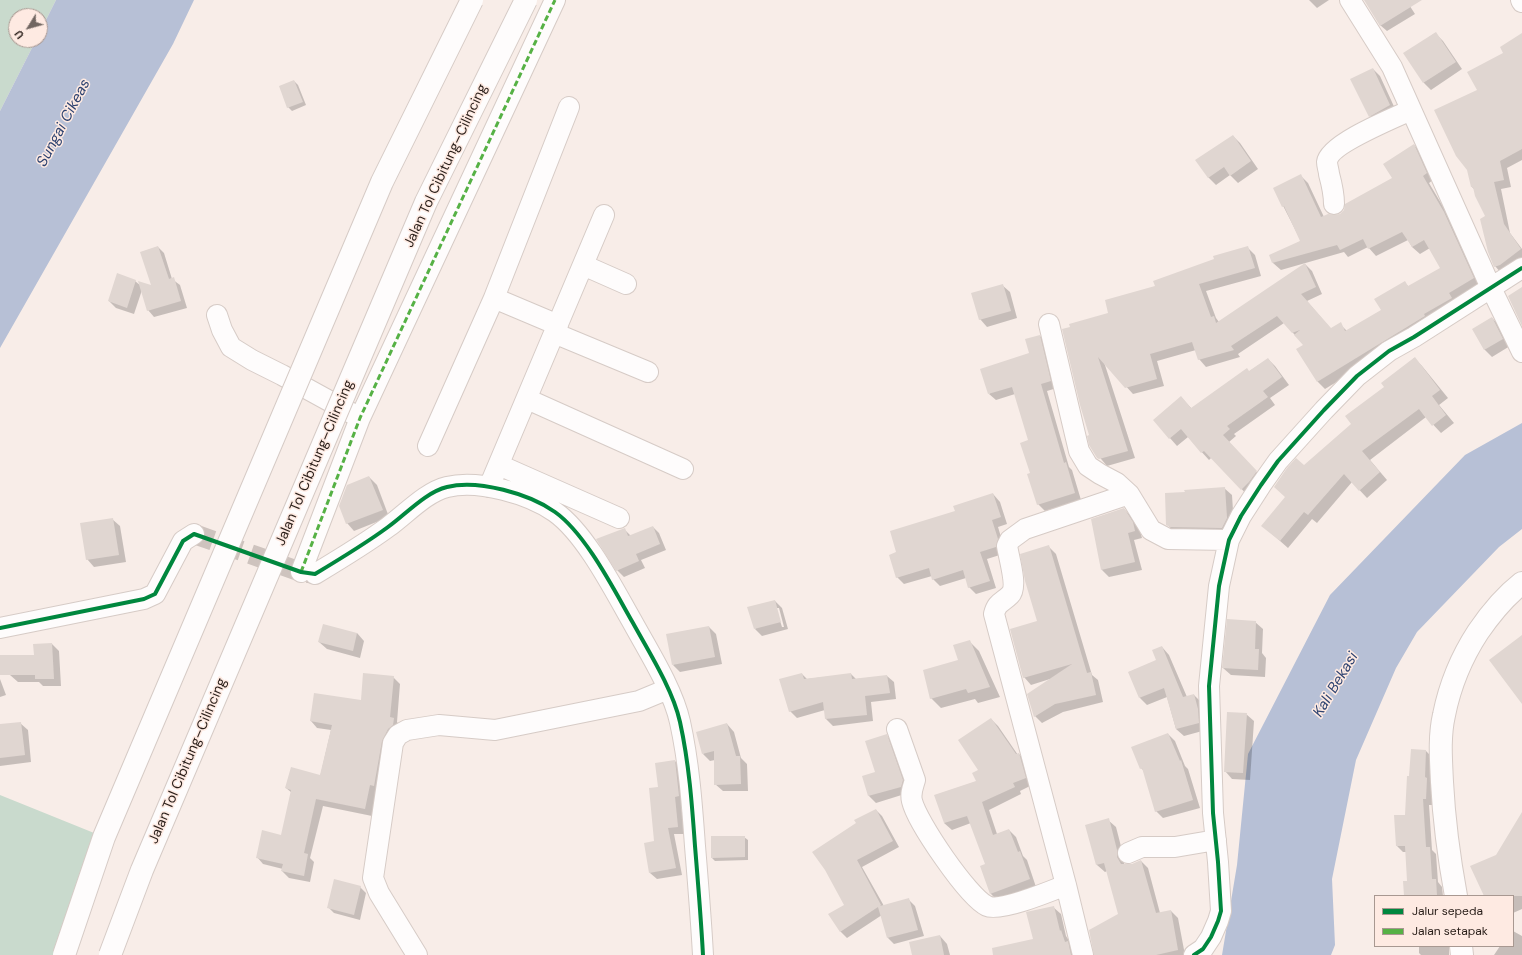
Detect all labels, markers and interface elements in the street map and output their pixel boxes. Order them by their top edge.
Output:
north arrow [8,8,48,48]
text: U [11,27,27,42]
water label: Sungai Cikeas [33,76,95,170]
street label: Jalan Tol Cibitung–Cilincing [401,82,491,250]
street label: Jalan Tol Cibitung–Cilincing [272,378,358,548]
water label: Kali Bekasi [1310,649,1362,721]
street label: Jalan Tol Cibitung–Cilincing [145,676,231,846]
legend [1374,895,1514,947]
text: Jalur sepeda [1412,903,1483,919]
text: Jalan setapak [1412,923,1488,939]

